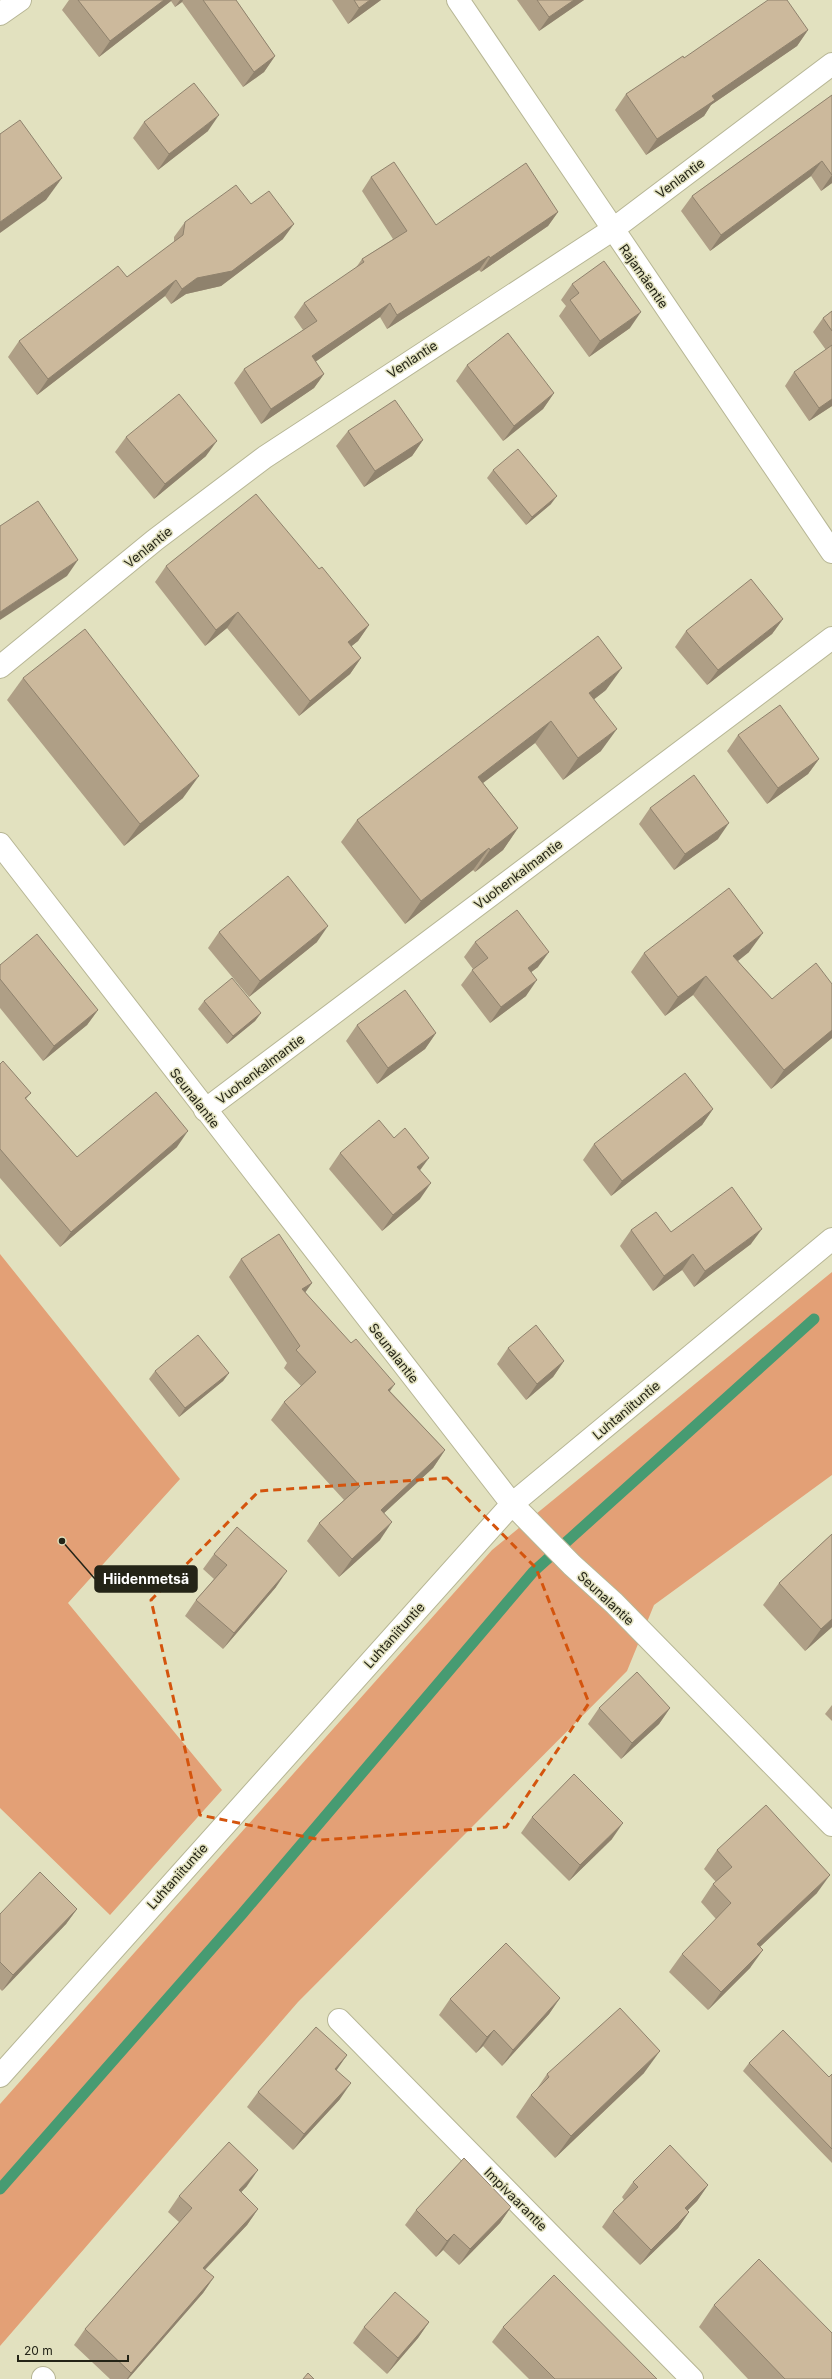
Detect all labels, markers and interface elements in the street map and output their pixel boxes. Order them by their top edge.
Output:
street label: Venlantie [653,155,707,201]
street label: Rajamäentie [616,241,672,311]
street label: Venlantie [384,337,440,381]
street label: Venlantie [121,523,175,571]
street label: Vuohenkalmantie [471,836,565,912]
street label: Vuohenkalmantie [213,1031,307,1107]
street label: Seunalantie [167,1065,223,1131]
street label: Seunalantie [366,1320,422,1386]
street label: Luhtaniituntie [589,1377,663,1443]
callout: Hiidenmetsä [95,1566,197,1592]
street label: Seunalantie [574,1568,638,1628]
text: Hiidenmetsä [103,1570,189,1587]
street label: Luhtaniituntie [360,1599,428,1671]
street label: Luhtaniituntie [143,1840,211,1912]
street label: Impivaarantie [481,2164,551,2234]
scale bar [18,2337,128,2363]
text: 20 m [24,2343,53,2358]

